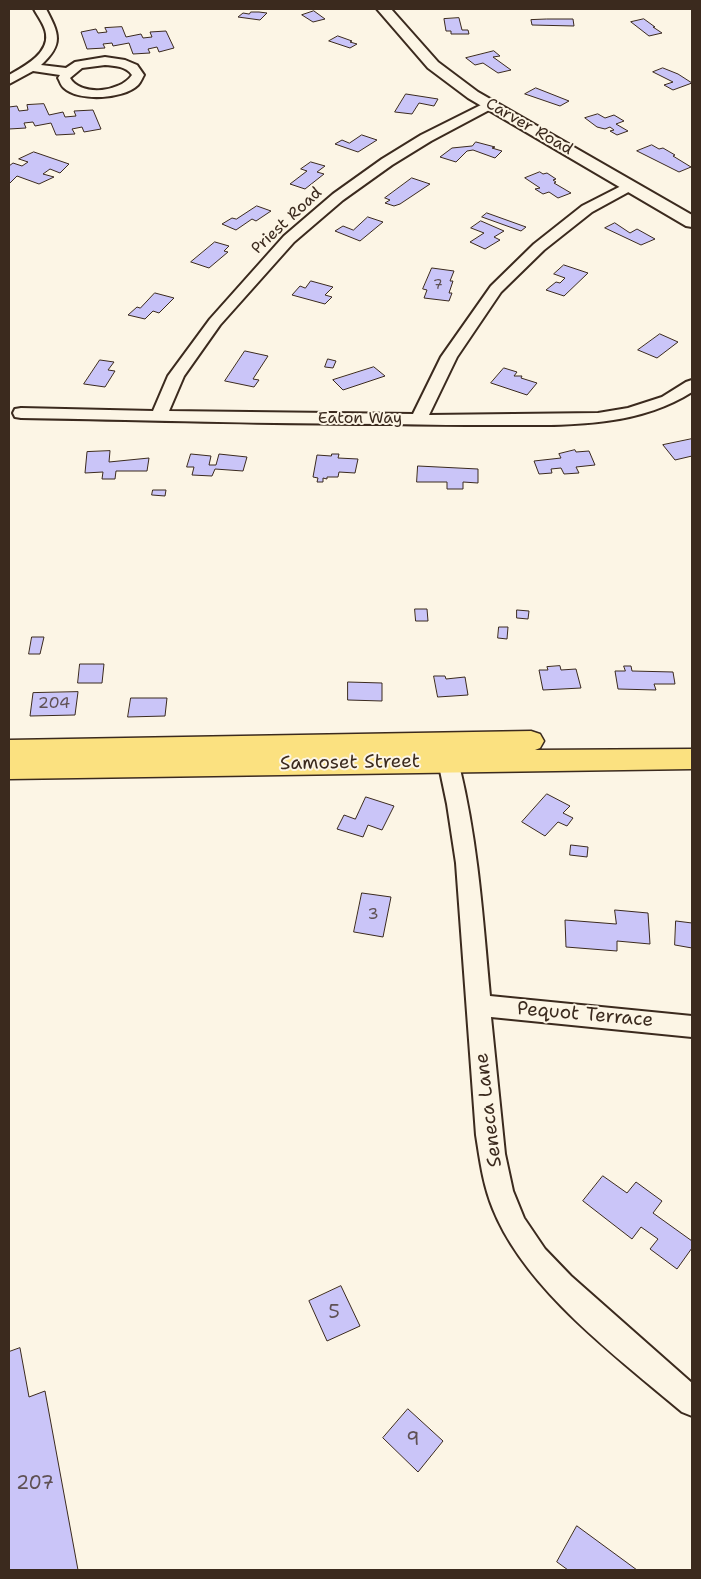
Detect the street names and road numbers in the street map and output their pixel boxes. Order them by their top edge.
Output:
street label: Carver Road [482,94,576,160]
street label: Priest Road [248,183,326,259]
street label: Eaton Way [318,409,402,429]
street label: Samoset Street [280,750,420,776]
street label: Pequot Terrace [516,998,654,1032]
street label: Seneca Lane [471,1052,507,1168]

